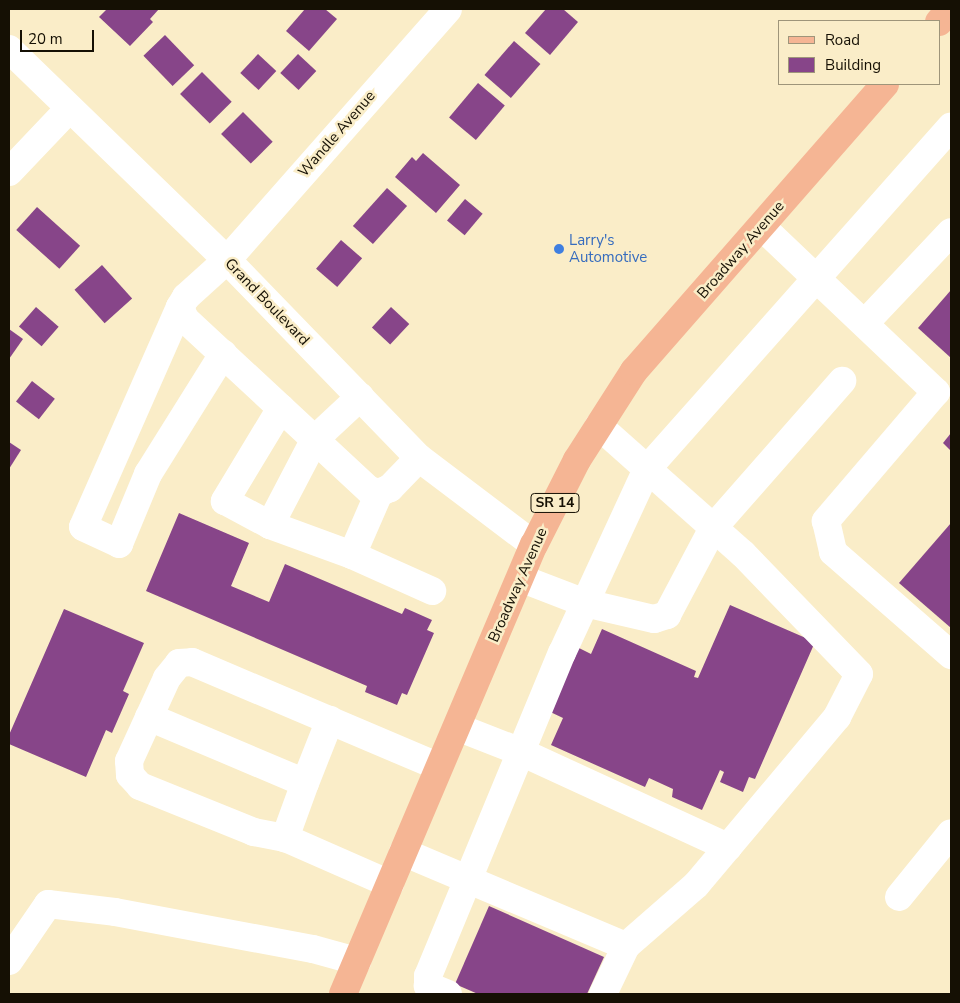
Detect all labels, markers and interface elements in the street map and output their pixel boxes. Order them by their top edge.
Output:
scale bar [22,20,96,52]
legend [778,20,940,85]
text: 20 m [28,29,63,49]
text: Road [825,30,860,50]
text: Building [825,55,881,75]
street label: Wandle Avenue [295,87,379,181]
street label: Broadway Avenue [694,198,788,302]
place label: Larry's Automotive [569,231,647,266]
marker: Larry's Automotive [553,243,565,255]
street label: Grand Boulevard [221,255,313,349]
road number: SR 14 [530,492,580,514]
street label: Broadway Avenue [485,525,551,645]

